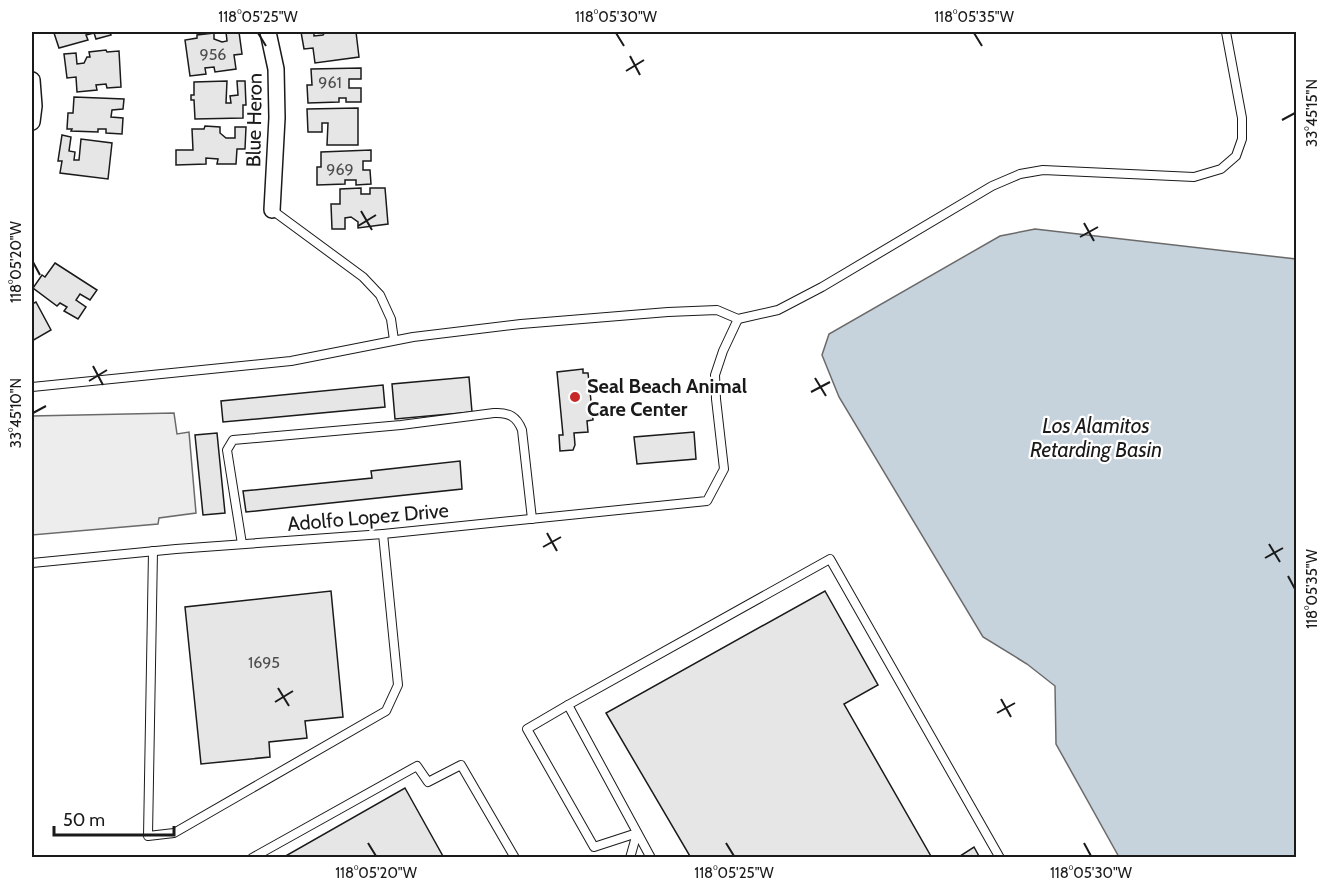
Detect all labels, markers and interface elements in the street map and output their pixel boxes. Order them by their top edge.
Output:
text: 118°05'25"W [218,8,299,26]
text: 118°05'30"W [575,8,658,26]
text: 118°05'35"W [934,8,1015,26]
house number: 956 [200,45,226,64]
street label: Blue Heron [241,73,267,167]
house number: 961 [318,73,342,92]
text: 33°45'15"N [1303,79,1321,147]
house number: 969 [326,160,354,179]
text: 118°05'20"W [7,220,25,303]
place label: Seal Beach Animal Care Center [587,374,747,421]
text: 33°45'10"N [7,378,25,448]
marker: Seal Beach Animal Care Center [568,390,582,404]
water label: Los Alamitos Retarding Basin [1030,413,1162,462]
street label: Adolfo Lopez Drive [286,498,450,536]
text: 118°05'35"W [1303,548,1321,629]
house number: 1695 [248,653,280,672]
scale bar [54,799,174,837]
text: 50 m [63,809,105,831]
text: 118°05'20"W [335,864,418,882]
text: 118°05'25"W [694,864,775,882]
text: 118°05'30"W [1050,864,1133,882]

